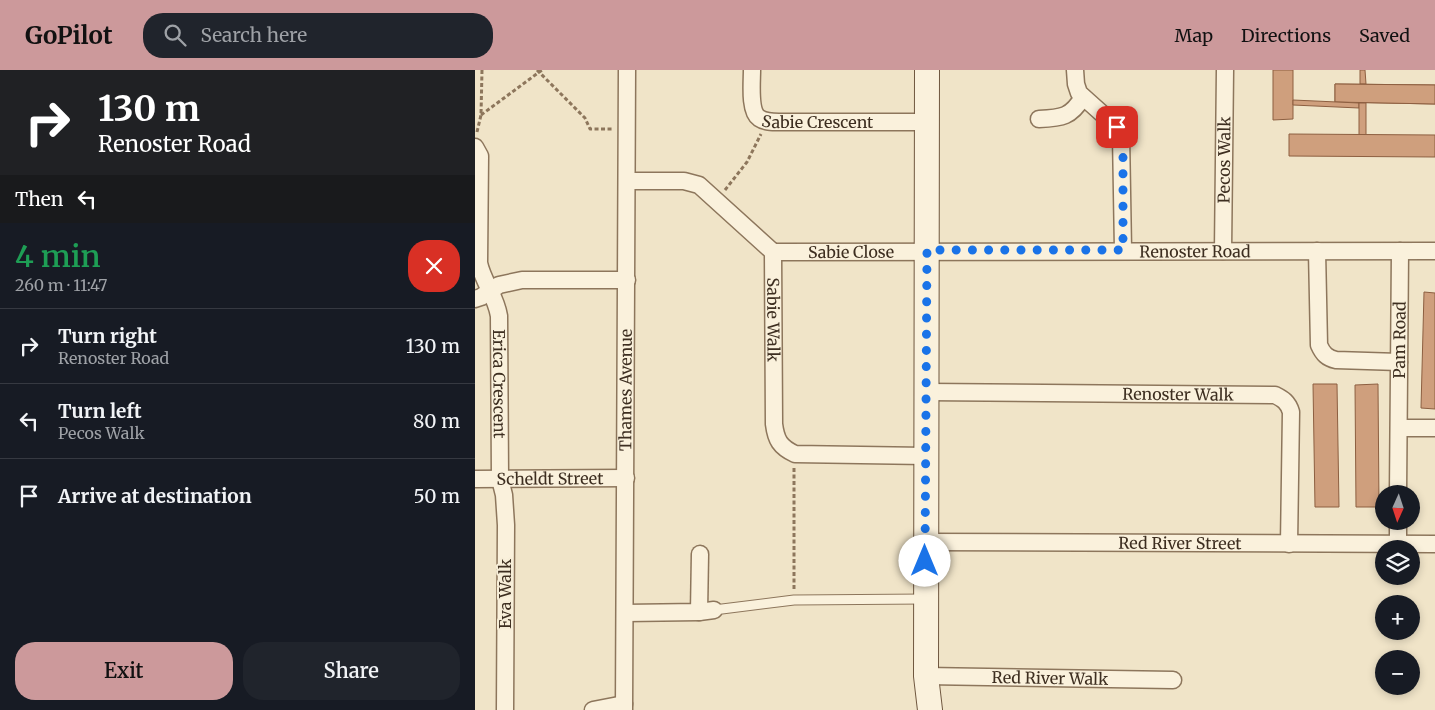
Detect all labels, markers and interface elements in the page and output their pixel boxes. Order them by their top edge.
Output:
search box [143,13,493,58]
text: GoPilot [25,20,113,51]
icon: search [161,21,189,49]
text: Search here [201,23,307,47]
text: Map [1175,24,1213,47]
text: Directions [1241,24,1331,47]
text: Saved [1359,24,1410,47]
text: 130 m [98,87,200,131]
icon: right [15,90,80,155]
pin [1096,106,1138,148]
street label: Sabie Crescent [760,110,874,132]
icon: arrive [1103,113,1131,141]
street label: Pecos Walk [1214,116,1234,203]
text: Renoster Road [98,130,251,158]
icon: left [73,185,101,213]
text: Then [15,187,63,211]
text: 4 min [15,237,101,275]
button: close [408,240,460,292]
street label: Renoster Road [1139,241,1251,261]
street label: Sabie Close [808,242,894,262]
text: 260 m · 11:47 [15,275,107,295]
street label: Sabie Walk [763,277,784,363]
street label: Pam Road [1389,301,1410,379]
text: Turn right [58,324,157,348]
street label: Erica Crescent [489,329,510,439]
street label: Thames Avenue [615,329,636,451]
icon: right [15,332,43,360]
text: 130 m [406,334,460,358]
text: Renoster Road [58,348,169,368]
street label: Renoster Walk [1122,384,1235,405]
text: Turn left [58,399,142,423]
icon: left [15,407,43,435]
text: 80 m [413,409,460,433]
text: Pecos Walk [58,423,145,443]
street label: Scheldt Street [496,468,604,489]
icon: arrive [15,482,43,510]
text: Arrive at destination [58,484,252,508]
text: 50 m [414,484,460,508]
north arrow [1375,485,1420,530]
map controls [1375,485,1420,695]
street label: Red River Street [1118,533,1242,553]
position arrow [898,534,950,586]
button: layers [1375,540,1420,585]
street label: Eva Walk [495,558,515,629]
button: + [1375,595,1420,640]
button: Exit [15,642,233,700]
button: Share [243,642,460,700]
button: − [1375,650,1420,695]
street label: Red River Walk [992,667,1109,689]

